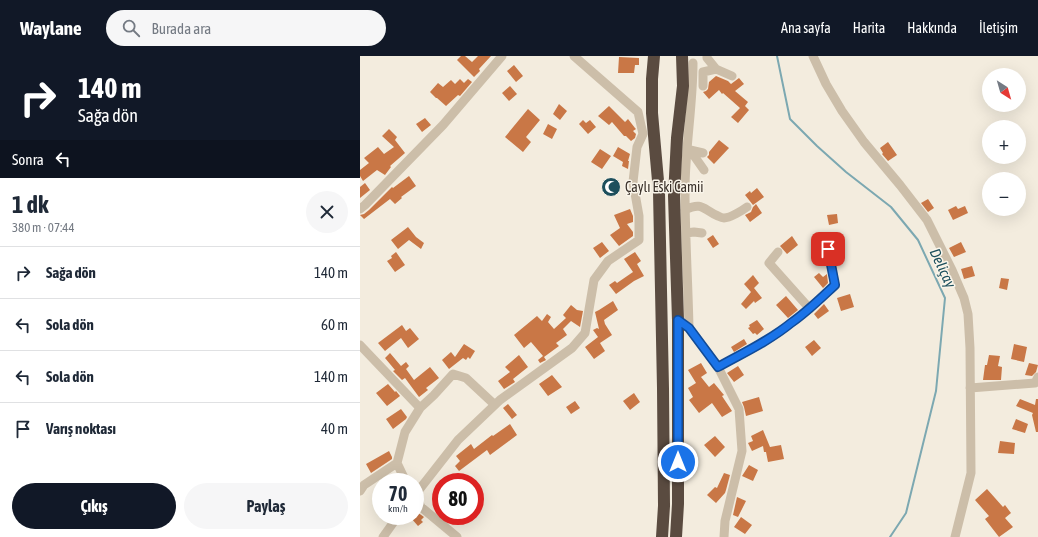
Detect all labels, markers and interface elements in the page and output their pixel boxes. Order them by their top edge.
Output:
search box [106,10,386,46]
text: Waylane [20,17,82,39]
icon: search [120,17,142,39]
text: Burada ara [152,20,211,37]
text: Ana sayfa [781,20,831,36]
text: Harita [853,20,885,36]
text: Hakkında [907,20,957,36]
text: İletişim [979,20,1018,36]
north arrow [982,68,1026,112]
map controls [982,68,1026,216]
icon: right [12,72,64,124]
text: 140 m [78,72,141,104]
text: Sağa dön [78,105,138,126]
button: + [982,120,1026,164]
icon: left [52,148,74,170]
text: Sonra [12,151,44,168]
button: − [982,172,1026,216]
mosque icon: Çaylı Eski Camii [600,176,622,198]
place label: Çaylı Eski Camii [625,179,704,195]
text: 1 dk [12,191,49,218]
button: close [306,191,348,233]
text: 380 m · 07:44 [12,220,75,235]
pin [811,232,845,266]
icon: arrive [817,238,839,260]
water label: Deliçay [927,246,960,291]
icon: right [12,262,34,284]
text: Sağa dön [46,264,96,281]
text: 140 m [314,264,348,281]
icon: left [12,314,34,336]
text: Sola dön [46,316,94,333]
text: 60 m [321,316,348,333]
icon: left [12,366,34,388]
text: Sola dön [46,368,94,385]
text: 140 m [314,368,348,385]
icon: arrive [12,418,34,440]
text: Varış noktası [46,420,116,437]
text: 40 m [321,420,348,437]
position arrow [657,441,699,483]
speed limit sign: 80 [432,473,484,525]
text: 70 [389,482,407,505]
button: Çıkış [12,483,176,529]
button: Paylaş [184,483,348,529]
text: km/h [388,503,408,514]

